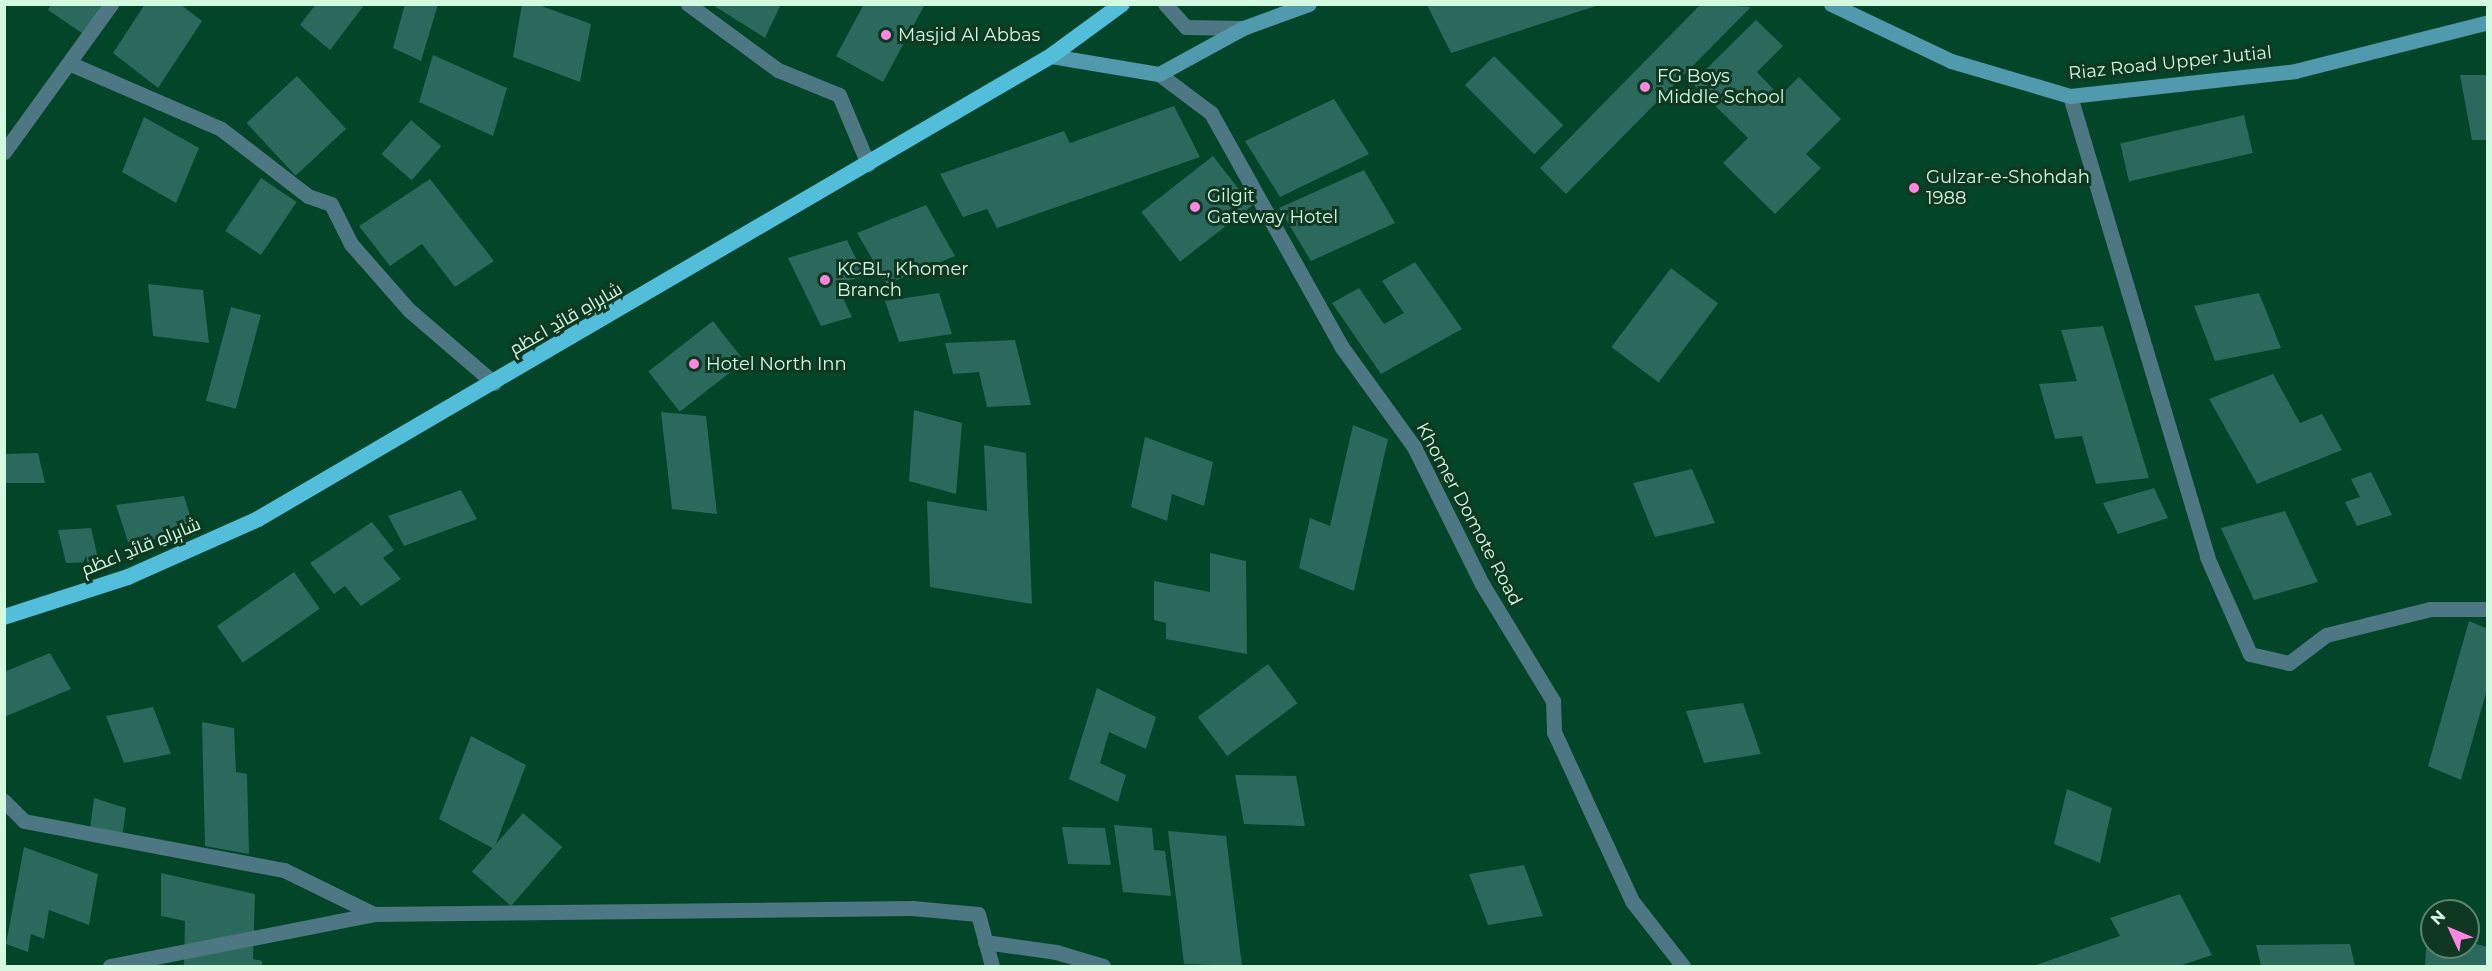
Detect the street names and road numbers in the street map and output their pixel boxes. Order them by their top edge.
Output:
street label: Riaz Road Upper Jutial [2067,42,2273,84]
street label: شاہراہِ قائدِ اعظم [506,278,626,360]
street label: Khomer Domote Road [1412,419,1526,609]
street label: شاہراہِ قائدِ اعظم [78,513,204,581]

